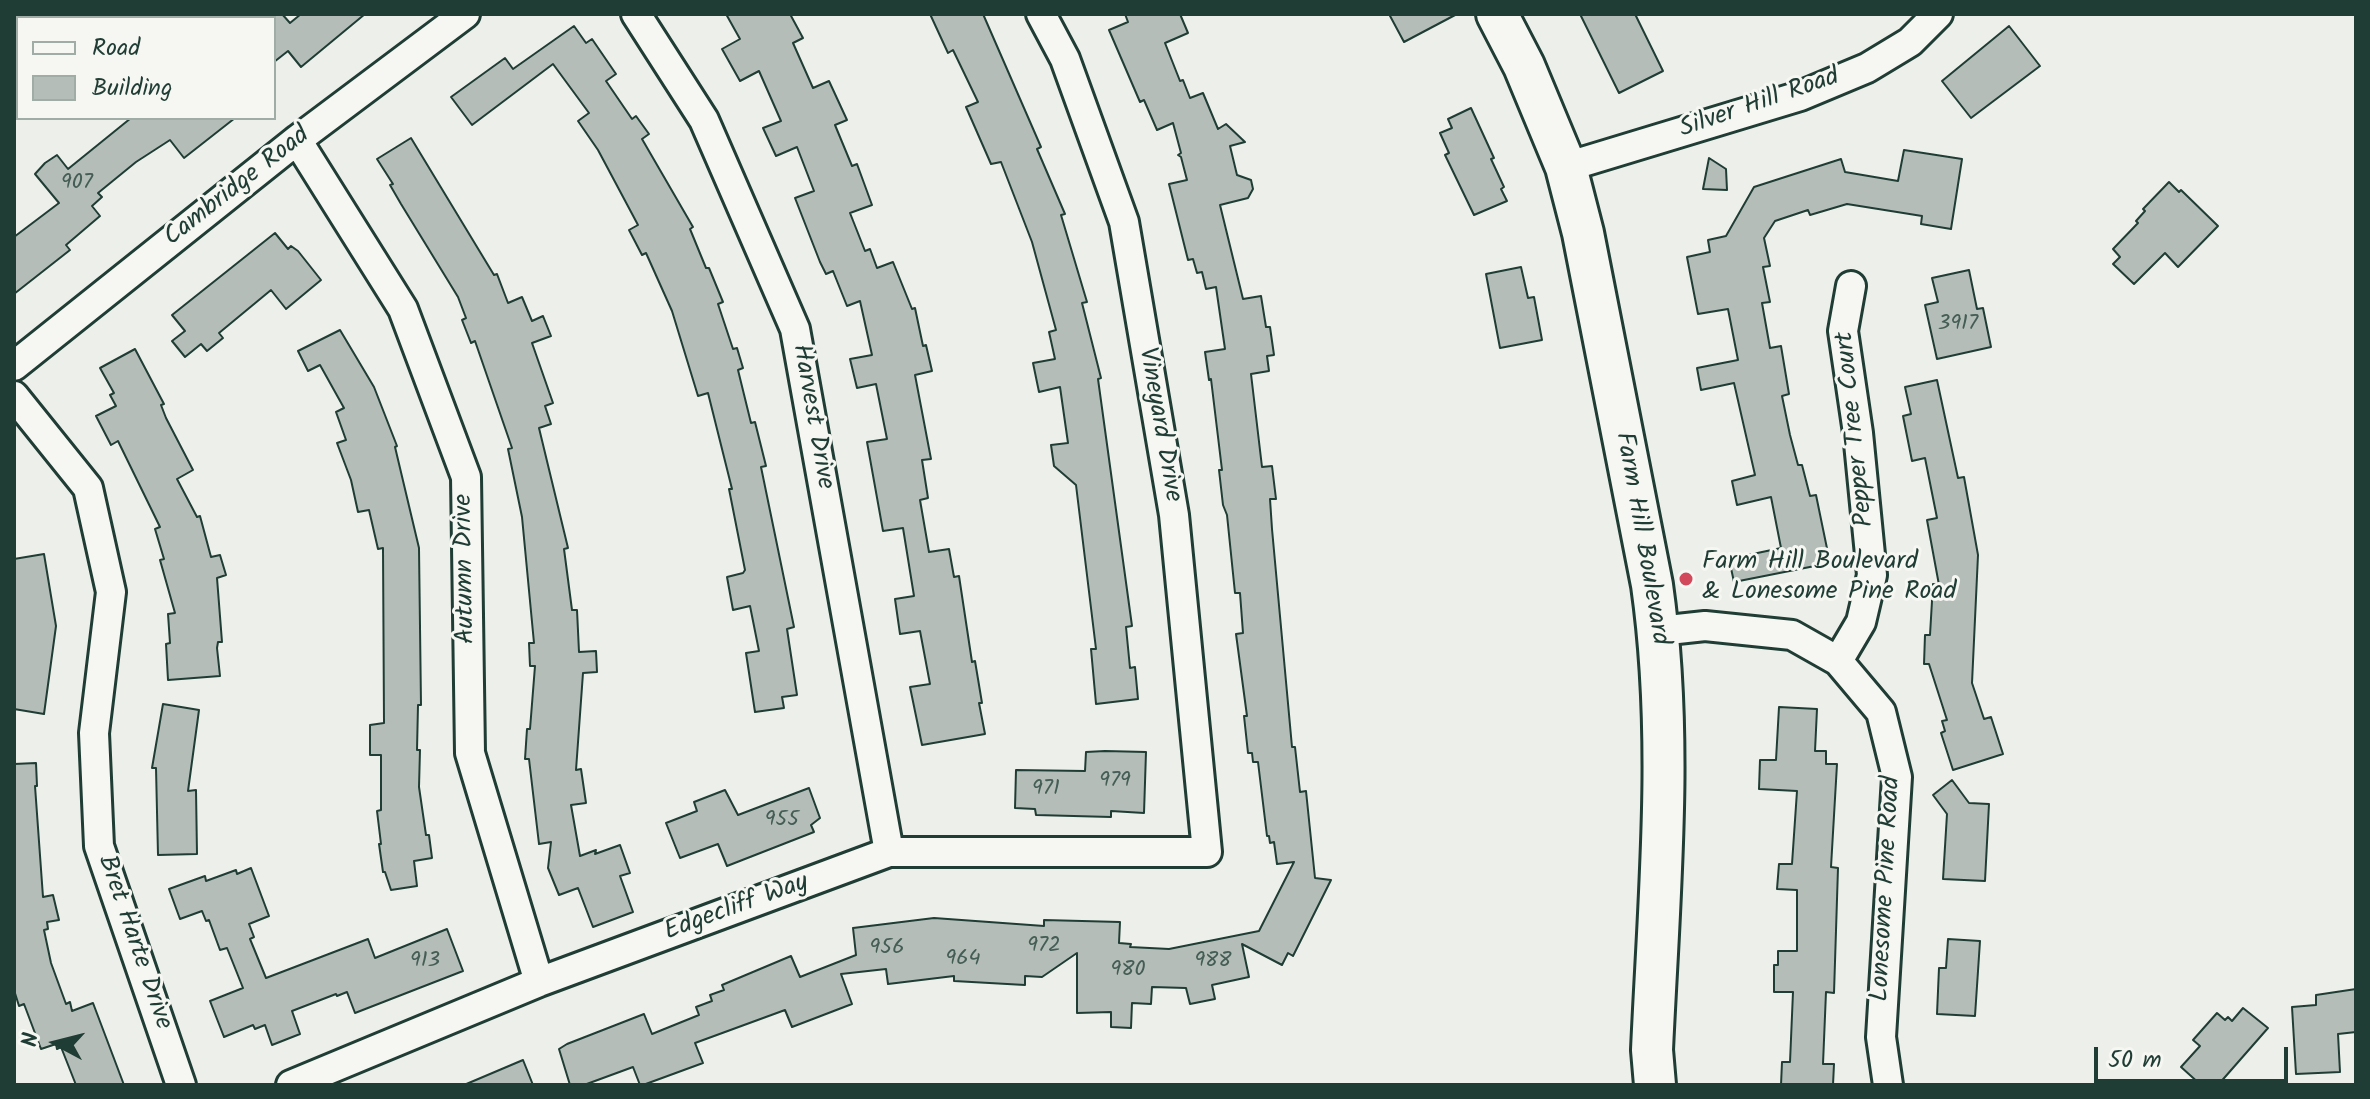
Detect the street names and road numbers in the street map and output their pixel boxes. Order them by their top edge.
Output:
street label: Silver Hill Road [1676,63,1844,147]
street label: Cambridge Road [159,121,317,255]
street label: Pepper Tree Court [1831,330,1883,528]
street label: Harvest Drive [783,342,839,492]
street label: Vineyard Drive [1129,345,1187,505]
street label: Farm Hill Boulevard [1606,430,1674,648]
street label: Autumn Drive [450,494,484,644]
street label: Lonesome Pine Road [1867,776,1909,1002]
street label: Bret Harte Drive [89,852,177,1034]
street label: Edgecliff Way [661,869,813,949]

